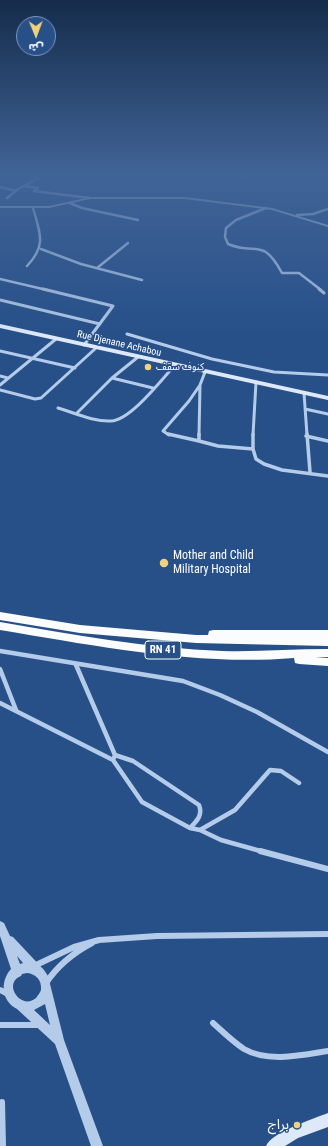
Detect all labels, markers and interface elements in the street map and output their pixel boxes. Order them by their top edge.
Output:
north arrow [16,16,56,56]
text: ش [29,41,44,54]
street label: Rue Djenane Achabou [76,328,162,360]
place label: كنوف سقف [156,361,204,373]
marker: كنوف سقف [143,362,153,372]
place label: Mother and Child Military Hospital [173,549,254,577]
marker: Mother and Child Military Hospital [158,557,170,569]
road number: RN 41 [145,641,181,659]
place label: براج [268,1117,289,1133]
marker: براج [292,1120,302,1130]

